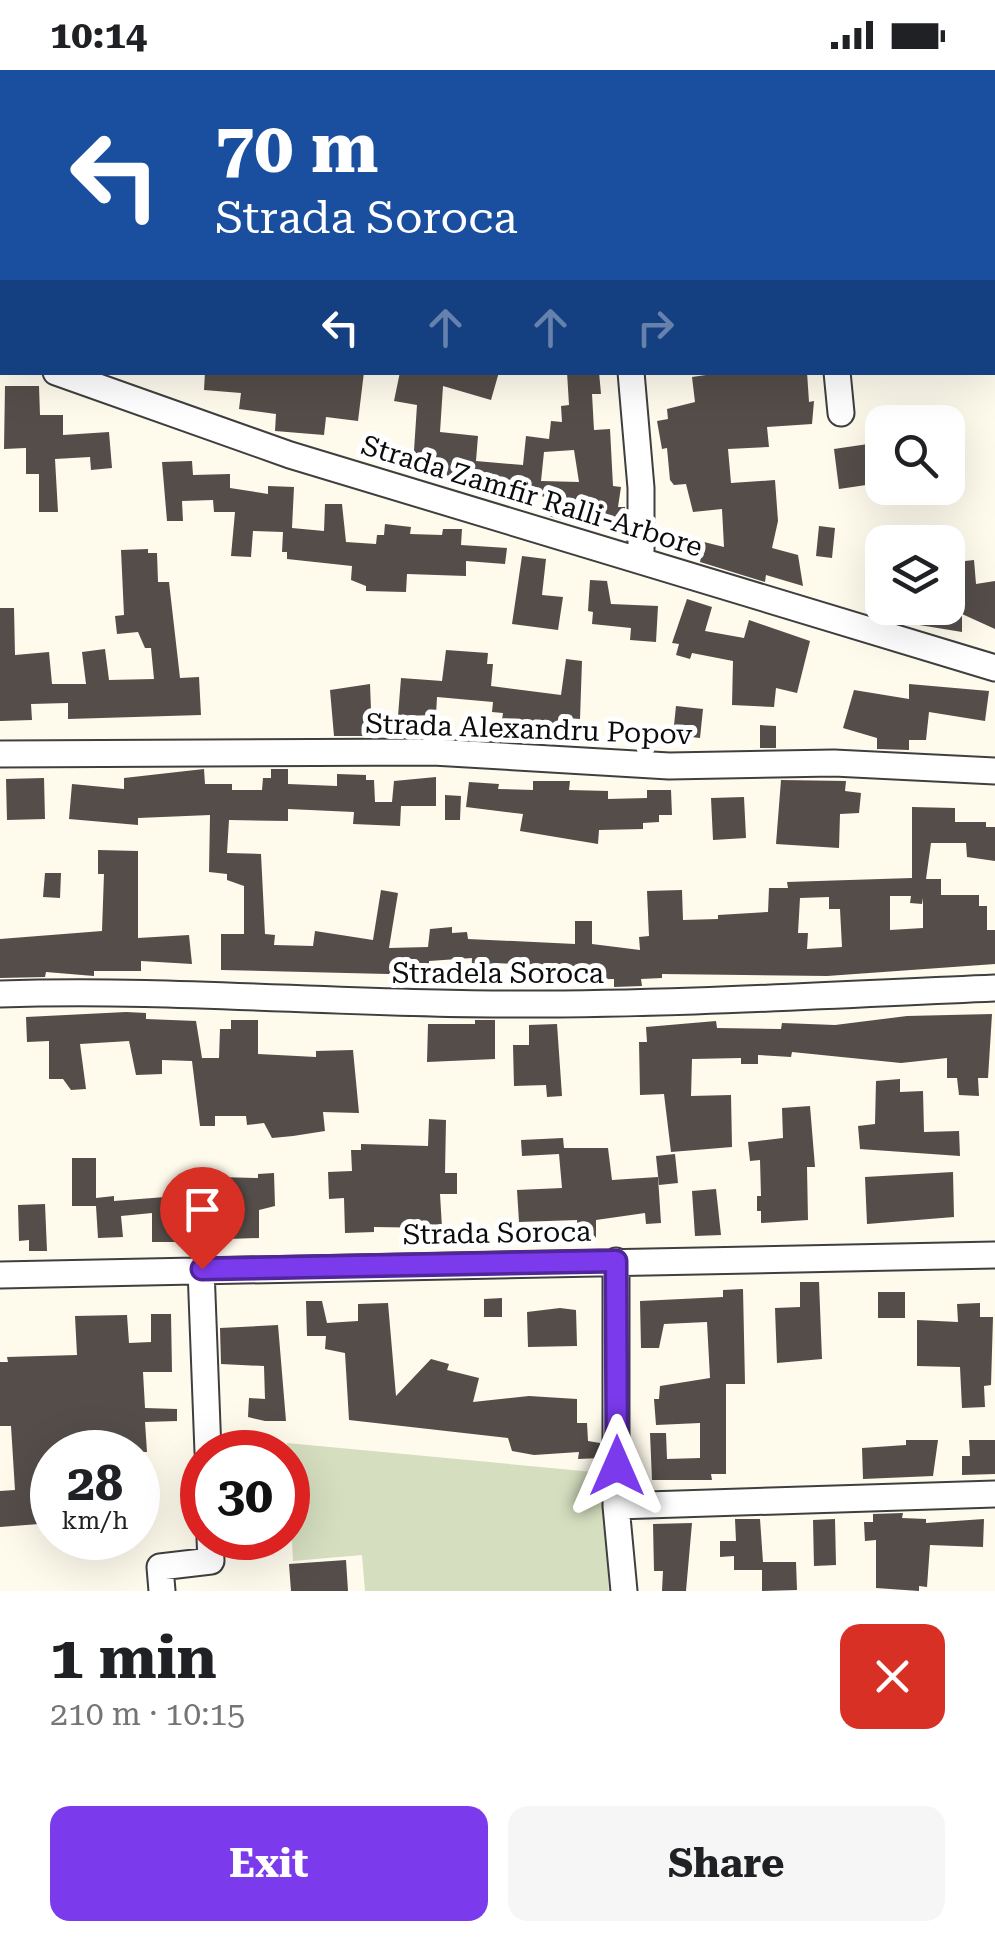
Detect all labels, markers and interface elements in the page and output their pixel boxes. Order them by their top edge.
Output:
text: 10:14 [50,13,147,57]
text: 70 m [215,107,379,189]
icon: left [50,110,180,240]
text: Strada Soroca [215,191,518,244]
icon: left [313,300,368,355]
icon: ahead [418,300,473,355]
icon: ahead [523,300,578,355]
icon: right [628,300,683,355]
map controls [865,405,965,625]
button: search [865,405,965,505]
street label: Strada Zamfir Ralli-Arbore [358,428,706,564]
button: layers [865,525,965,625]
street label: Strada Alexandru Popov [365,707,694,751]
street label: Stradela Sorocа [392,957,604,990]
pin [160,1167,245,1270]
icon: arrive [175,1182,230,1237]
street label: Strada Soroca [403,1215,591,1251]
position arrow [565,1414,669,1518]
speed limit sign: 30 [180,1430,310,1560]
text: 28 [67,1454,123,1512]
text: km/h [62,1506,128,1535]
text: 1 min [50,1622,217,1693]
button: close [840,1624,945,1729]
text: 210 m · 10:15 [50,1695,245,1733]
button: Exit [50,1806,488,1921]
button: Share [508,1806,945,1921]

